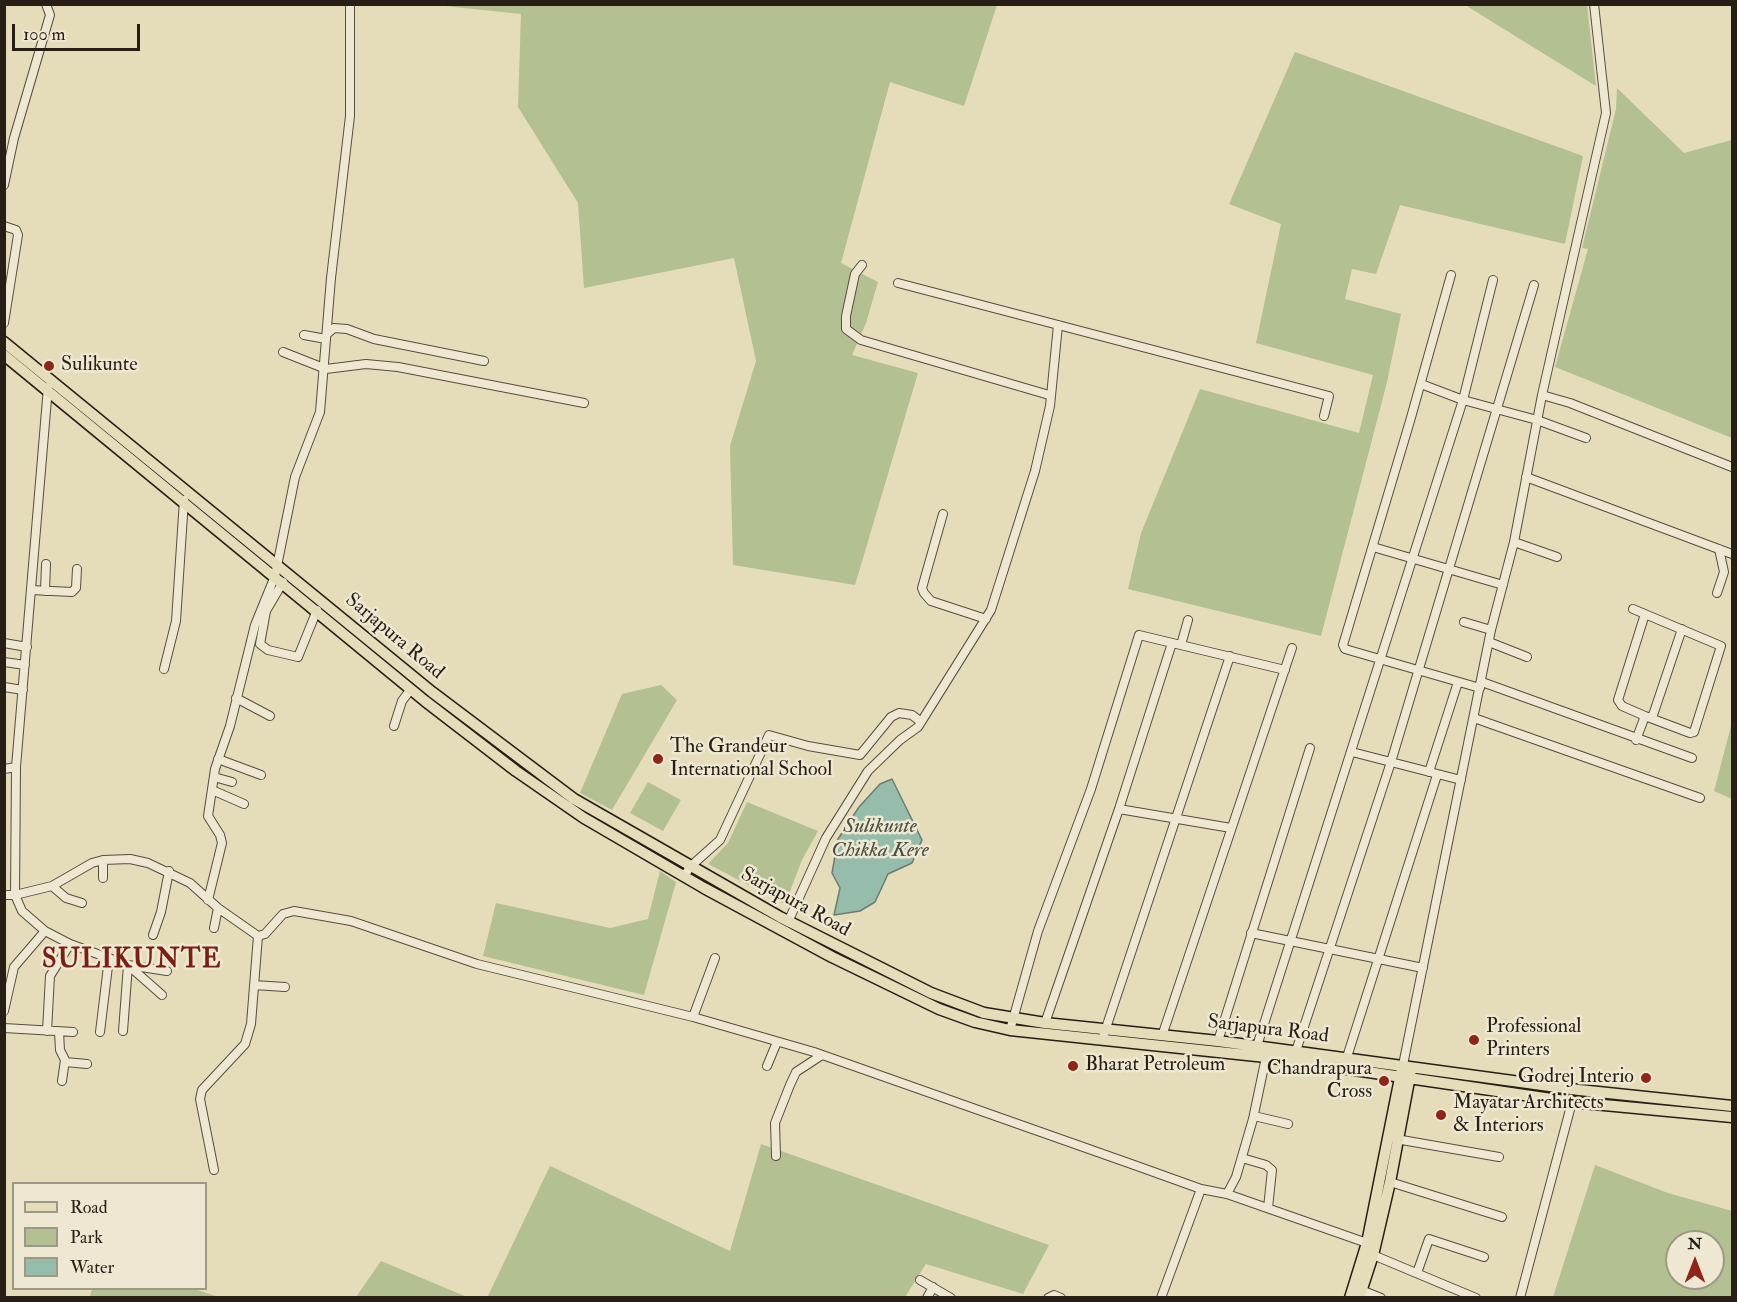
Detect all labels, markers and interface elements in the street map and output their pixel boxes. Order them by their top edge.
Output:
scale bar [15,12,142,50]
text: 100 m [23,23,66,46]
place label: Sulikunte [61,354,138,378]
marker: Sulikunte [42,359,56,373]
street label: Sarjapura Road [340,589,448,685]
place label: The Grandeur International School [670,736,832,783]
marker: The Grandeur International School [651,752,665,766]
water label: Sulikunte Chikka Kere [831,814,929,864]
street label: Sarjapura Road [736,863,854,943]
district label: SULIKUNTE [42,945,222,977]
street label: Sarjapura Road [1206,1011,1330,1049]
place label: Professional Printers [1486,1016,1581,1063]
marker: Professional Printers [1467,1033,1481,1047]
place label: Bharat Petroleum [1085,1054,1225,1078]
place label: Chandrapura Cross [1267,1058,1372,1105]
marker: Bharat Petroleum [1066,1059,1080,1073]
place label: Godrej Interio [1518,1066,1634,1090]
marker: Godrej Interio [1639,1071,1653,1085]
marker: Chandrapura Cross [1377,1074,1391,1088]
place label: Mayatar Architects & Interiors [1453,1092,1604,1139]
marker: Mayatar Architects & Interiors [1434,1108,1448,1122]
legend [12,1182,207,1290]
text: Road [70,1196,108,1219]
text: Park [70,1226,103,1249]
north arrow [1665,1230,1725,1290]
text: N [1688,1234,1702,1254]
text: Water [70,1256,114,1279]

